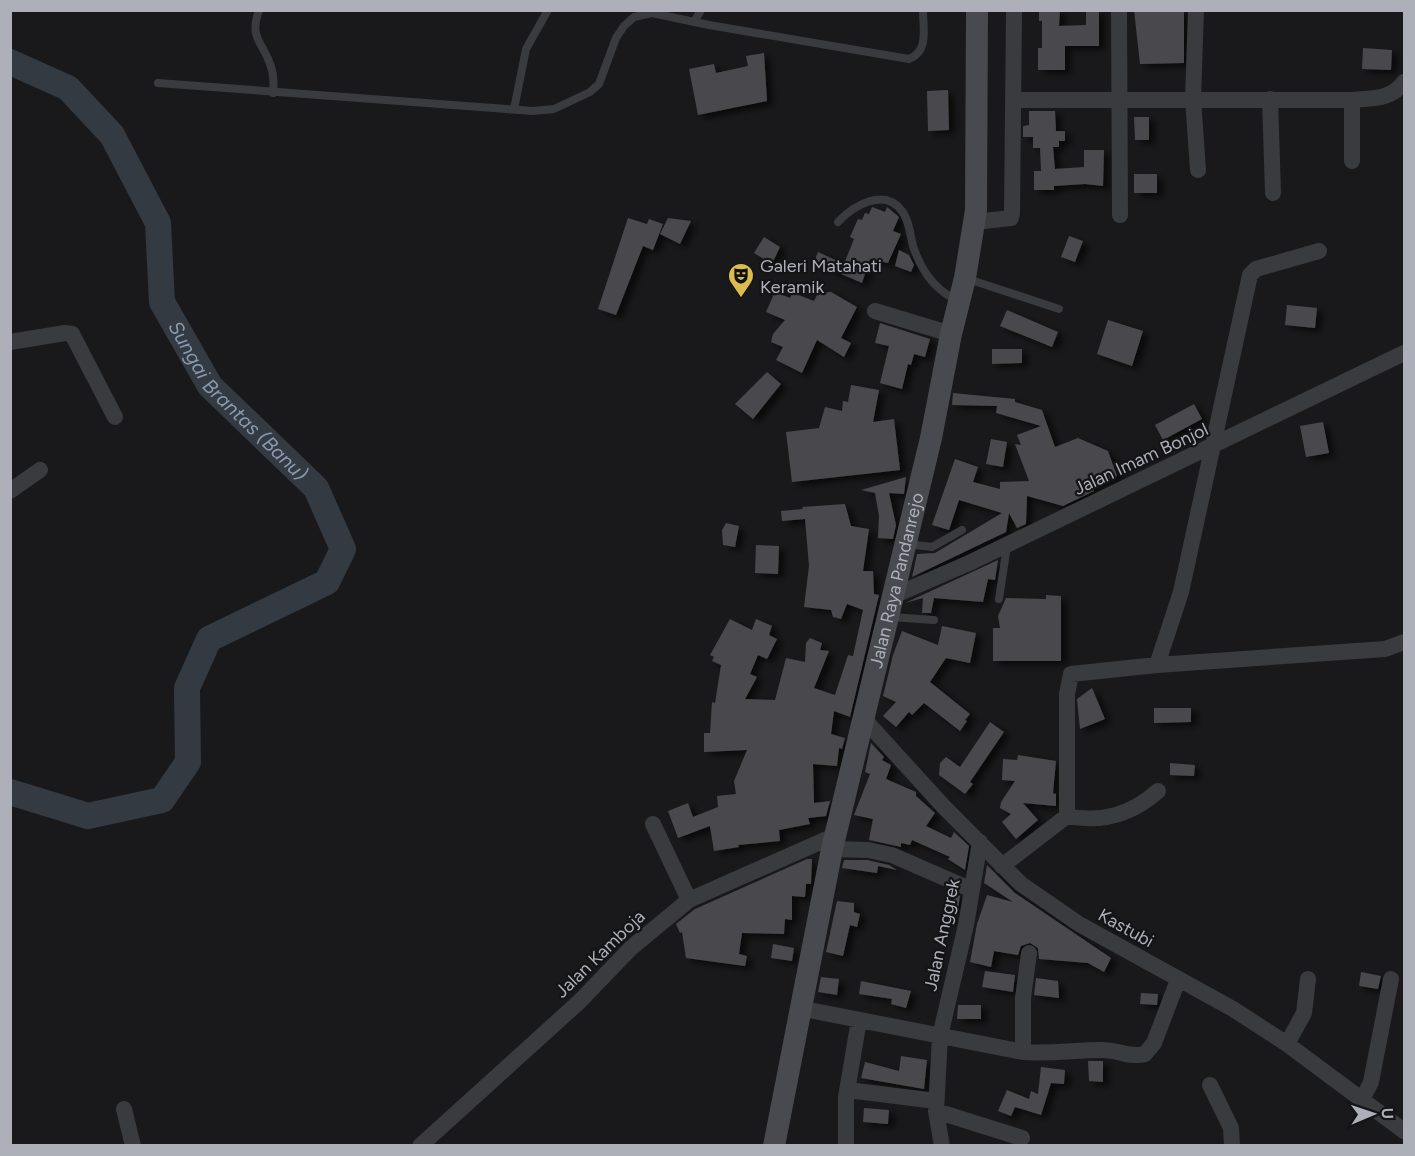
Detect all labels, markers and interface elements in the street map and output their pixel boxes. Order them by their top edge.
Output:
place label: Galeri Matahati Keramik [760,255,882,298]
theatre icon: Galeri Matahati Keramik [726,261,756,299]
water label: Sungai Brantas (Banu) [163,317,313,485]
street label: Jalan Imam Bonjol [1070,418,1212,500]
street label: Jalan Raya Pandanrejo [865,490,928,670]
street label: Jalan Anggrek [919,877,965,993]
street label: Kastubi [1094,904,1158,952]
street label: Jalan Kamboja [550,906,650,1002]
north arrow [1343,1084,1403,1144]
text: U [1378,1108,1397,1119]

